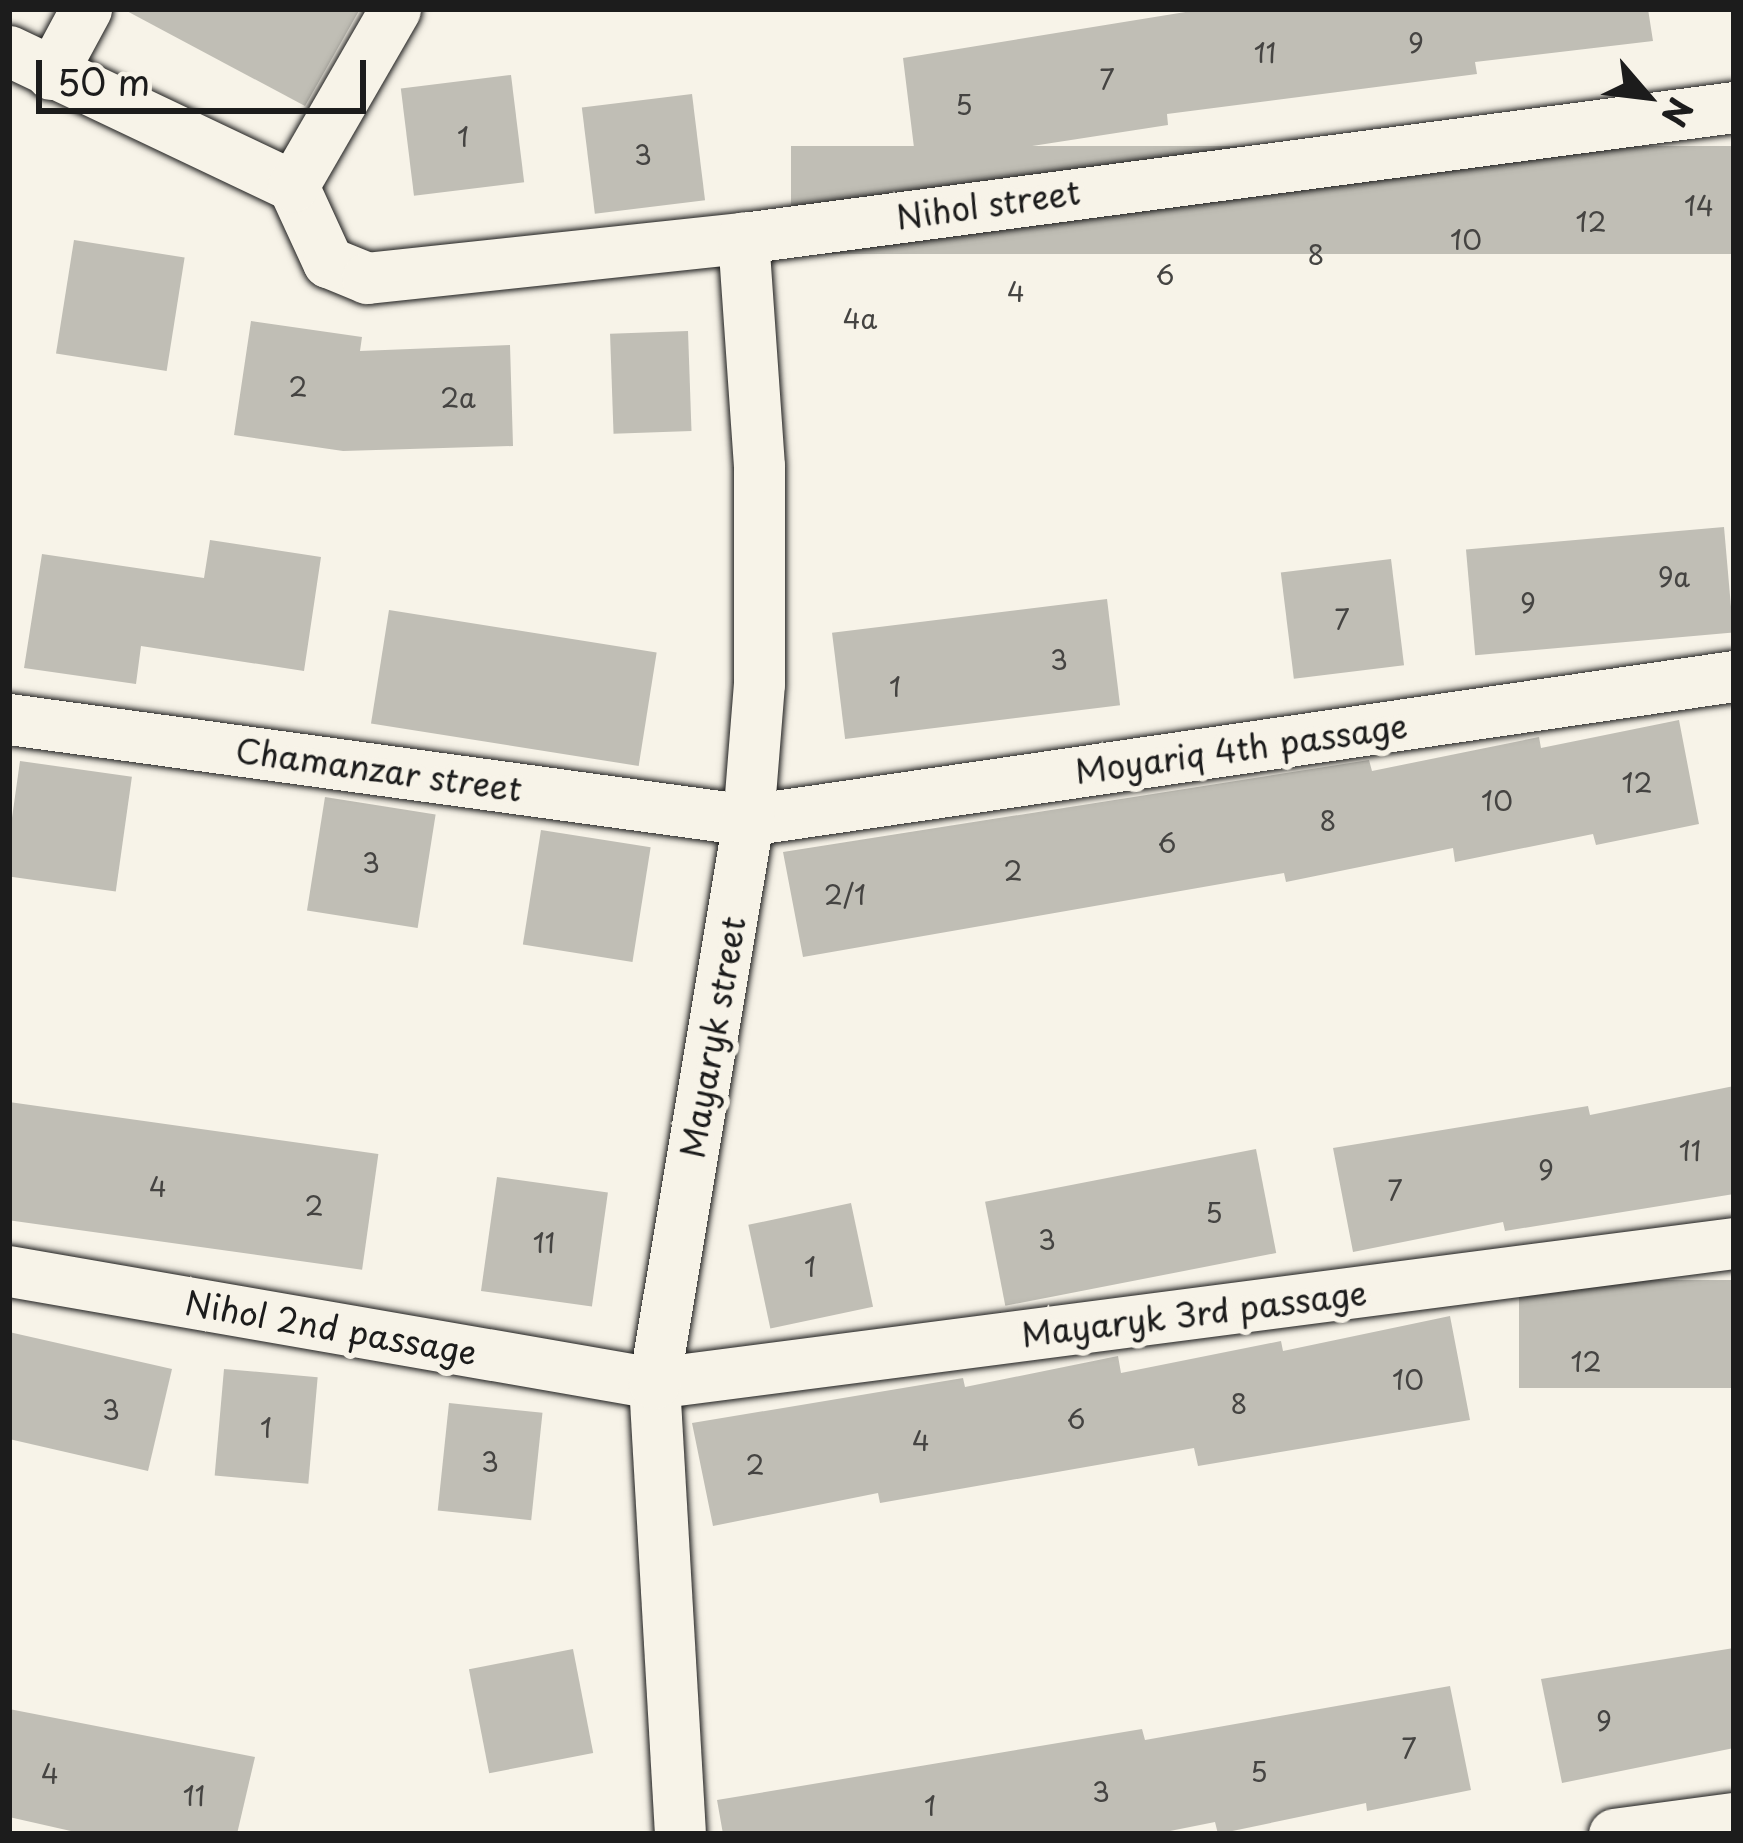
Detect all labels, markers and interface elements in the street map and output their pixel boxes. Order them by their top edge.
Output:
house number: 9 [1408,26,1424,58]
scale bar [42,36,372,110]
house number: 11 [1254,36,1276,68]
north arrow [1587,36,1707,156]
text: 50 m [57,54,150,108]
house number: 7 [1099,63,1115,95]
house number: 5 [955,88,973,120]
text: N [1651,90,1707,136]
house number: 1 [457,120,469,152]
house number: 3 [634,138,652,170]
street label: Nihol street [893,171,1083,237]
house number: 14 [1684,189,1714,221]
house number: 12 [1575,205,1607,237]
house number: 10 [1450,223,1482,255]
house number: 8 [1308,238,1324,270]
house number: 6 [1156,258,1174,290]
house number: 4 [1007,275,1025,307]
house number: 4a [843,302,877,334]
house number: 2 [288,370,308,402]
house number: 2a [440,381,476,413]
house number: 9a [1658,560,1690,592]
house number: 9 [1520,586,1536,618]
house number: 7 [1334,603,1350,635]
house number: 3 [1050,643,1068,675]
house number: 1 [889,670,901,702]
street label: Moyariq 4th passage [1072,705,1410,791]
street label: Chamanzar street [233,729,525,809]
house number: 12 [1621,766,1653,798]
house number: 10 [1481,784,1513,816]
house number: 8 [1320,804,1336,836]
house number: 6 [1158,826,1176,858]
house number: 3 [362,846,380,878]
house number: 2 [1003,854,1023,886]
house number: 2/1 [824,878,866,910]
street label: Mayaryk street [671,911,753,1163]
house number: 11 [1679,1134,1701,1166]
house number: 9 [1538,1153,1554,1185]
house number: 4 [149,1170,167,1202]
house number: 7 [1387,1174,1403,1206]
house number: 2 [304,1189,324,1221]
house number: 5 [1205,1196,1223,1228]
house number: 3 [1038,1223,1056,1255]
house number: 11 [533,1226,555,1258]
house number: 1 [804,1250,816,1282]
street label: Mayaryk 3rd passage [1017,1272,1371,1354]
street label: Nihol 2nd passage [182,1282,480,1372]
house number: 12 [1570,1345,1602,1377]
house number: 10 [1392,1363,1424,1395]
house number: 8 [1231,1387,1247,1419]
house number: 3 [102,1393,120,1425]
house number: 6 [1067,1402,1085,1434]
house number: 1 [260,1411,272,1443]
house number: 4 [912,1424,930,1456]
house number: 3 [481,1445,499,1477]
house number: 2 [745,1448,765,1480]
house number: 9 [1596,1704,1612,1736]
house number: 7 [1401,1732,1417,1764]
house number: 5 [1250,1755,1268,1787]
house number: 4 [41,1757,59,1789]
house number: 3 [1092,1775,1110,1807]
house number: 11 [183,1779,205,1811]
house number: 1 [924,1789,936,1821]

